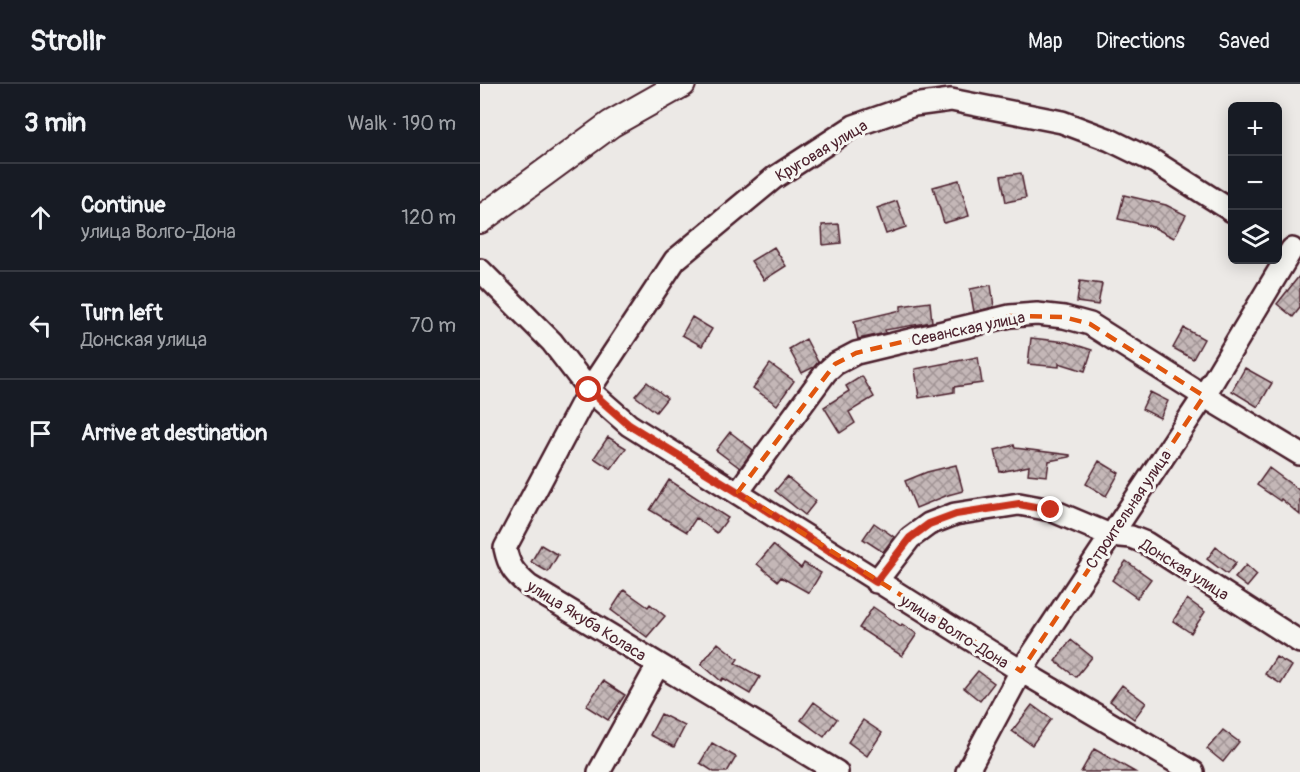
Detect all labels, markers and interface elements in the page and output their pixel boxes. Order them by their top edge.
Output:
text: Strollr [30,24,105,59]
text: Map [1028,28,1063,55]
text: Directions [1096,28,1185,55]
text: Saved [1218,28,1270,55]
map controls [1228,102,1282,264]
button: + [1228,102,1282,156]
text: 3 min [24,107,86,139]
text: Walk · 190 m [348,111,456,136]
street label: Круговая улица [772,116,871,186]
button: − [1228,156,1282,210]
text: Continue [81,191,165,219]
icon: ahead [24,201,57,234]
text: 120 m [401,205,456,230]
button: layers [1228,210,1282,264]
text: улица Волго-Дона [81,219,236,244]
text: Turn left [81,299,163,327]
street label: Севанская улица [910,307,1027,351]
icon: left [24,309,57,342]
text: 70 m [410,313,456,338]
text: Донская улица [81,327,207,352]
route start [575,376,601,402]
icon: arrive [24,417,57,450]
text: Arrive at destination [81,419,267,447]
street label: Строительная улица [1082,446,1176,573]
route end [1037,496,1063,522]
street label: Донская улица [1136,534,1233,605]
street label: улица Якуба Коласа [522,576,650,666]
street label: улица Волго-Дона [896,590,1012,673]

